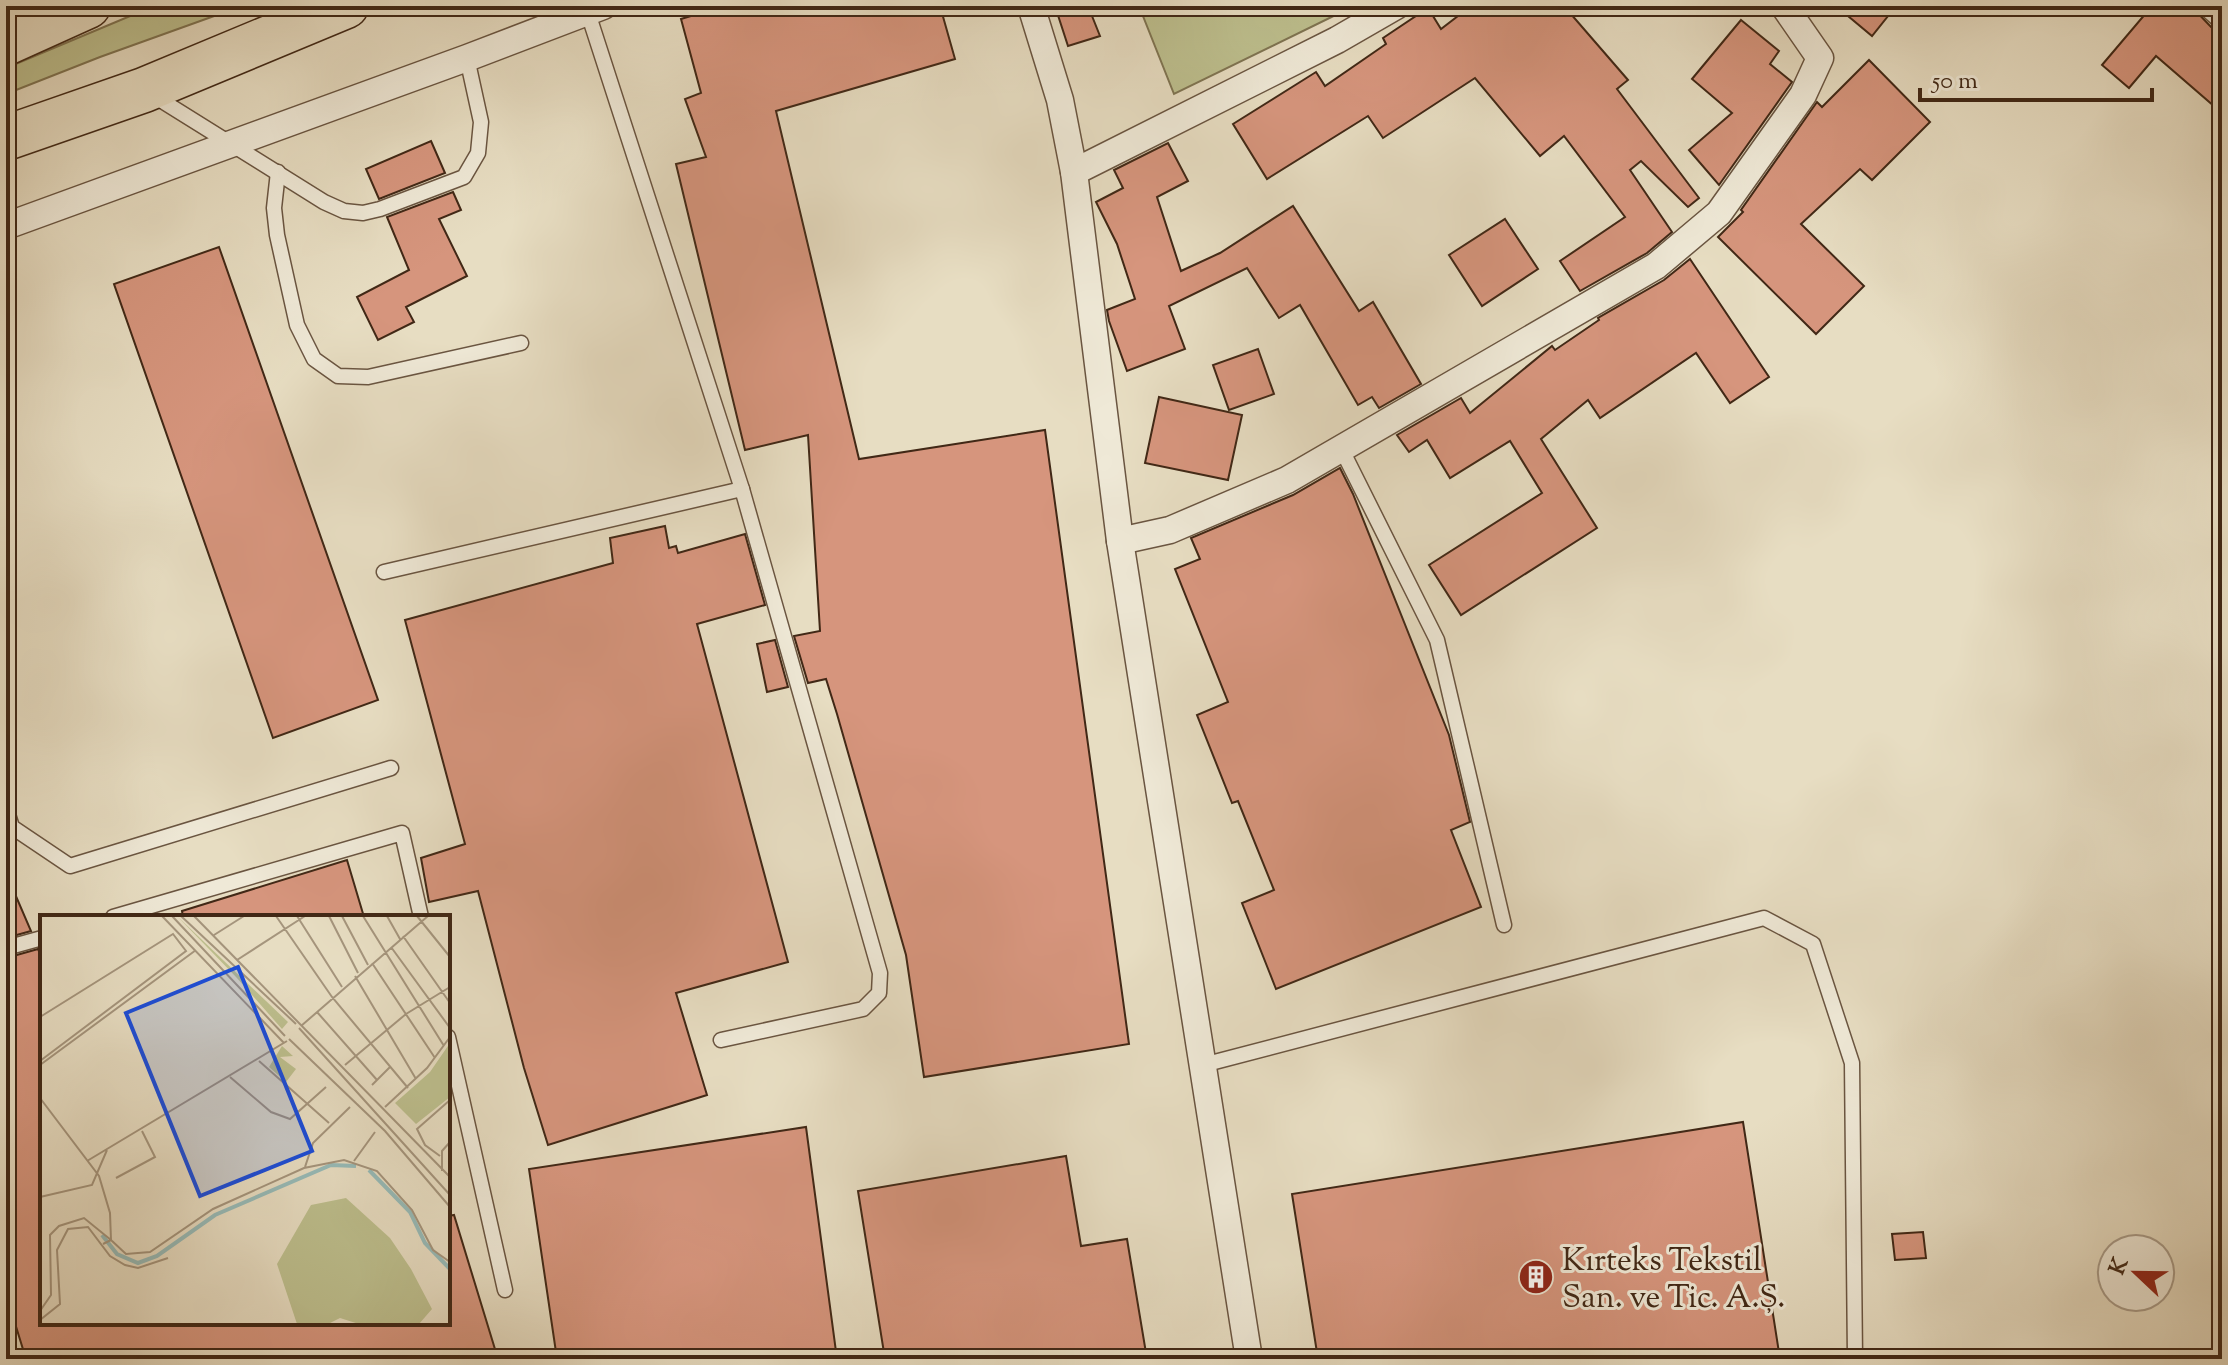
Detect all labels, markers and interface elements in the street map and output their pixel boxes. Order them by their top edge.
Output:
scale bar [1920,52,2152,102]
text: 50 m [1930,65,1978,99]
inset map [40,915,450,1325]
north arrow [2096,1233,2176,1313]
place label: Kırteks Tekstil San. ve Tic. A.Ş. [1562,1239,1785,1322]
text: K [2102,1253,2138,1280]
building icon: Kırteks Tekstil San. ve Tic. A.Ş. [1517,1258,1555,1296]

